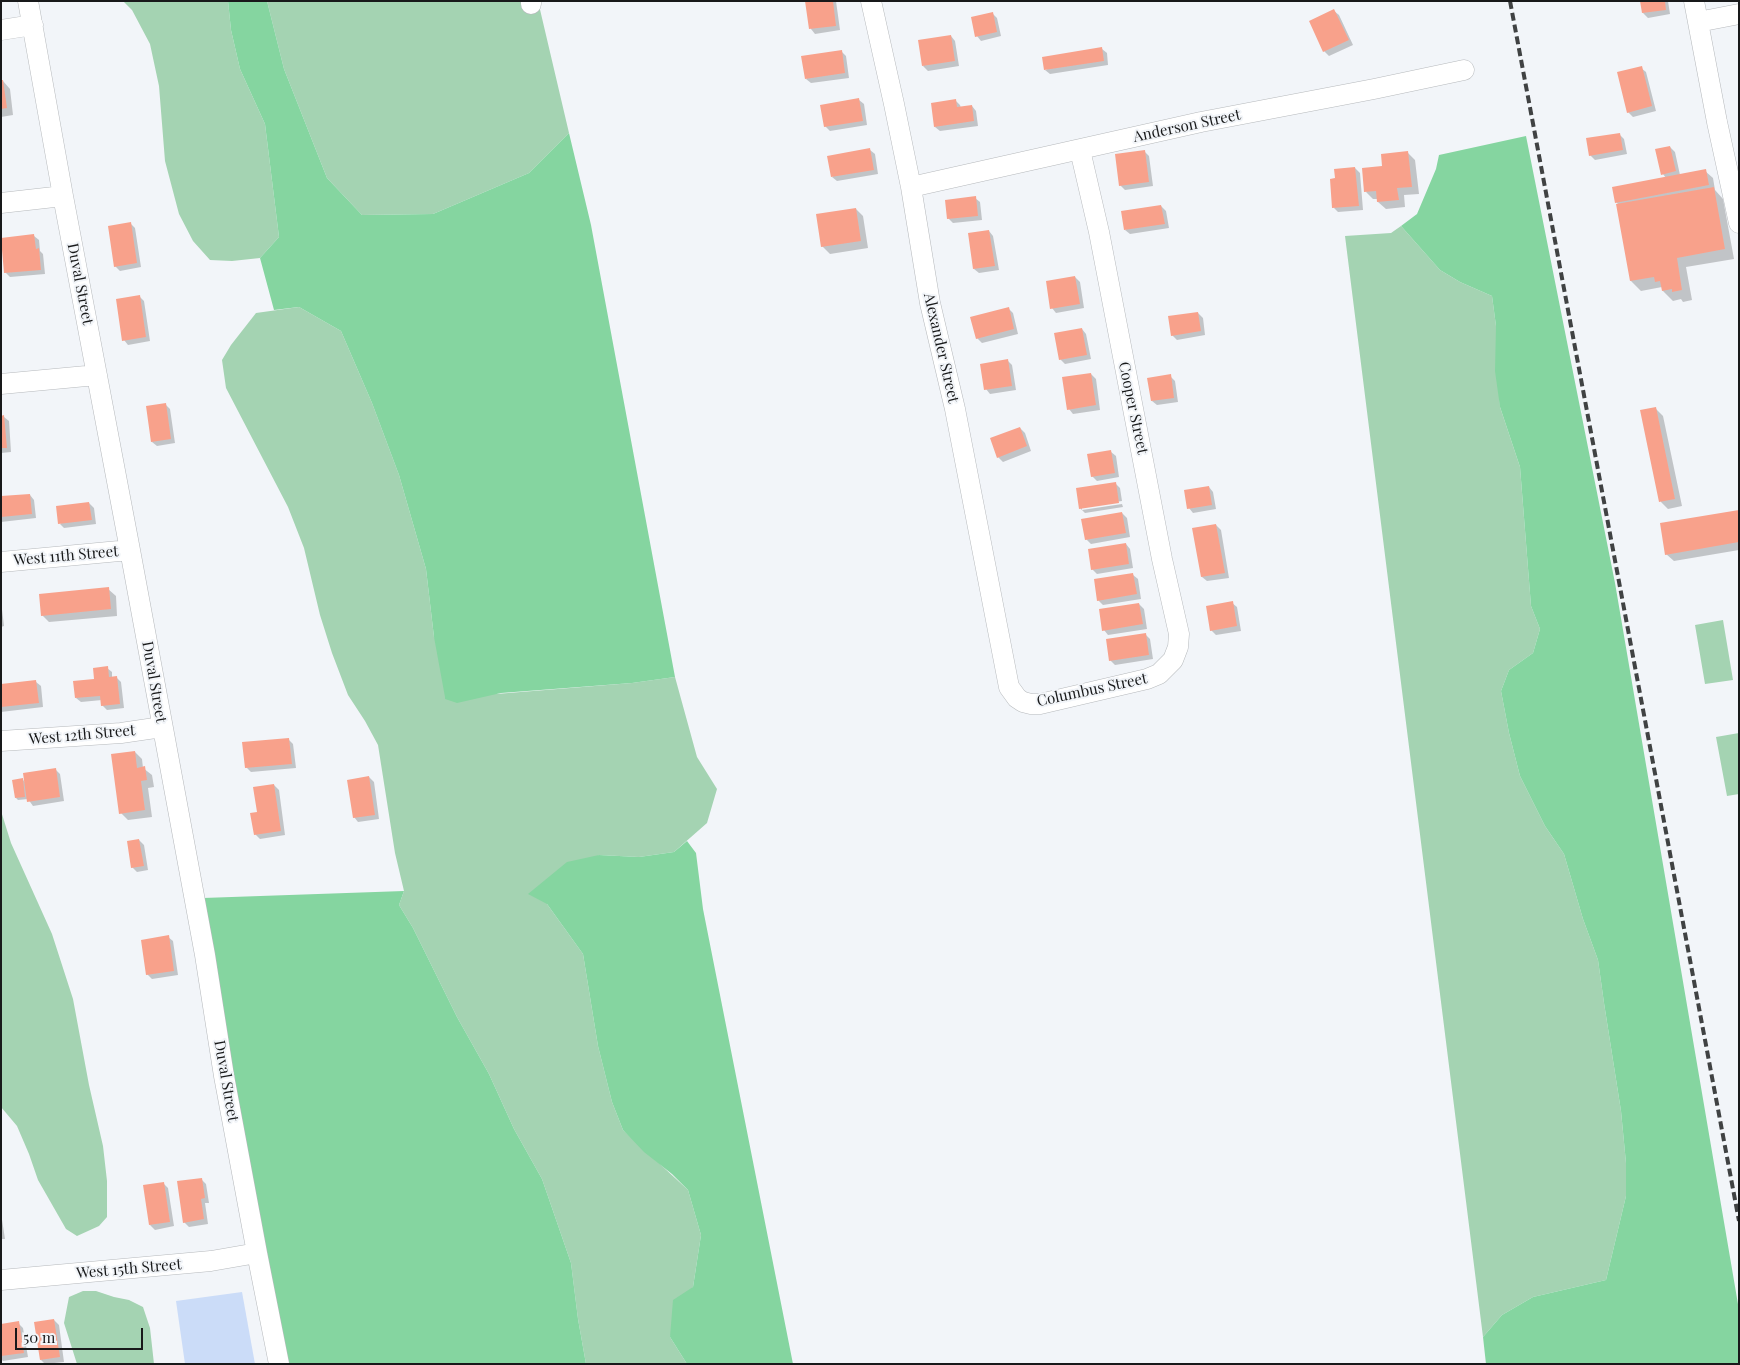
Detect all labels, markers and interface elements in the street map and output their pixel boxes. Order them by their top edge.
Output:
street label: Anderson Street [1132,106,1242,146]
street label: Duval Street [63,242,97,326]
street label: Alexander Street [920,291,962,405]
street label: Cooper Street [1114,360,1152,456]
street label: West 11th Street [13,542,119,570]
street label: Duval Street [138,640,170,724]
street label: Columbus Street [1035,669,1149,711]
street label: West 12th Street [28,721,136,749]
street label: Duval Street [210,1039,242,1123]
street label: West 15th Street [76,1255,182,1283]
scale bar [18,1318,145,1350]
text: 50 m [23,1327,55,1347]

